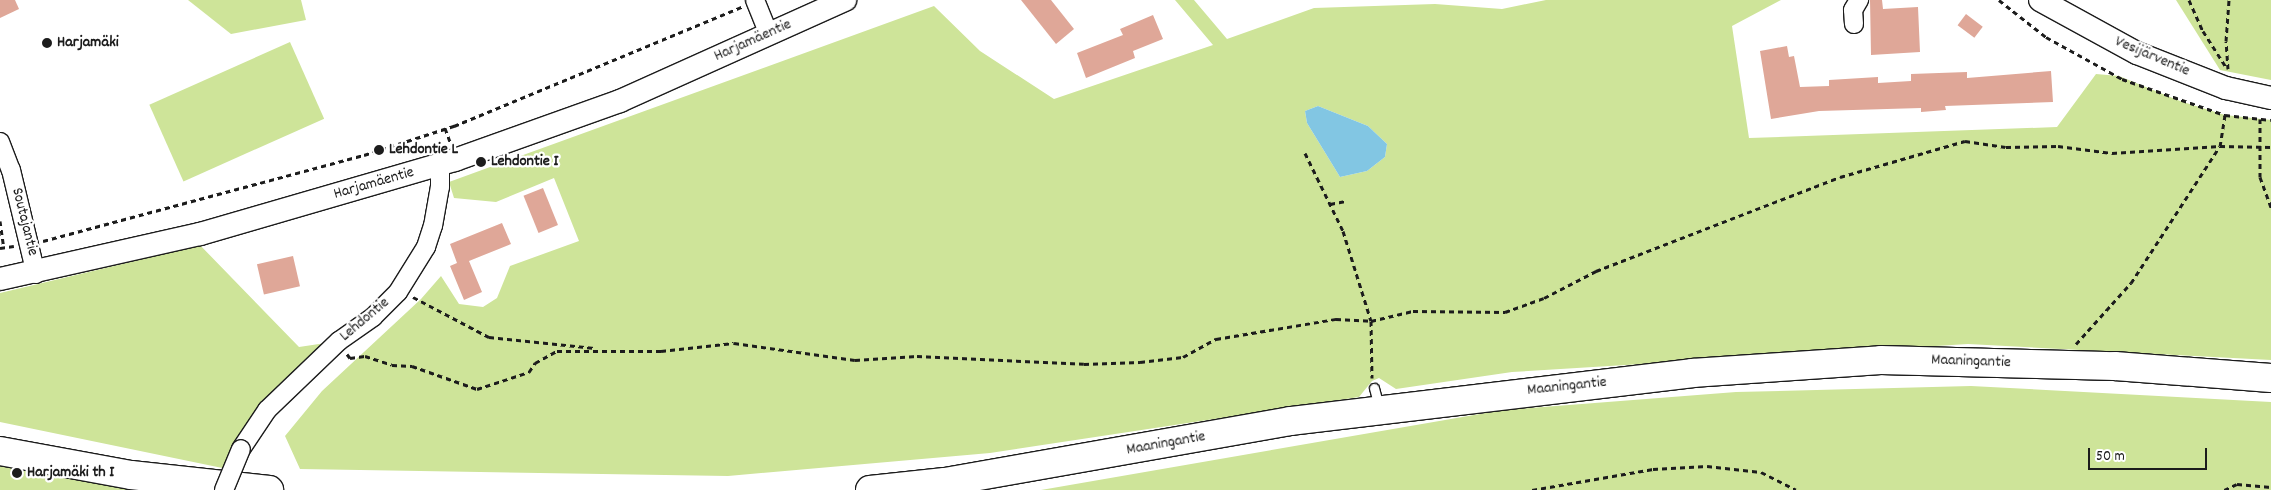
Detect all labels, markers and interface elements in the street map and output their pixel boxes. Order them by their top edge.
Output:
street label: Harjamäentie [711,15,795,67]
place label: Harjamäki [57,33,119,53]
street label: Vesijärventie [2112,33,2192,81]
marker: Harjamäki [41,37,53,49]
place label: Lehdontie L [389,140,458,160]
marker: Lehdontie L [373,144,385,156]
place label: Lehdontie I [491,152,558,172]
marker: Lehdontie I [475,156,487,168]
street label: Harjamäentie [332,163,416,205]
street label: Soutajantie [6,186,42,258]
street label: Lehdontie [336,294,394,346]
street label: Maaningantie [1931,351,2011,373]
street label: Maaningantie [1526,373,1608,401]
street label: Maaningantie [1125,428,1207,460]
scale bar [2091,438,2210,470]
text: 50 m [2096,446,2125,468]
place label: Harjamäki th I [27,463,114,483]
marker: Harjamäki th I [11,467,23,479]

